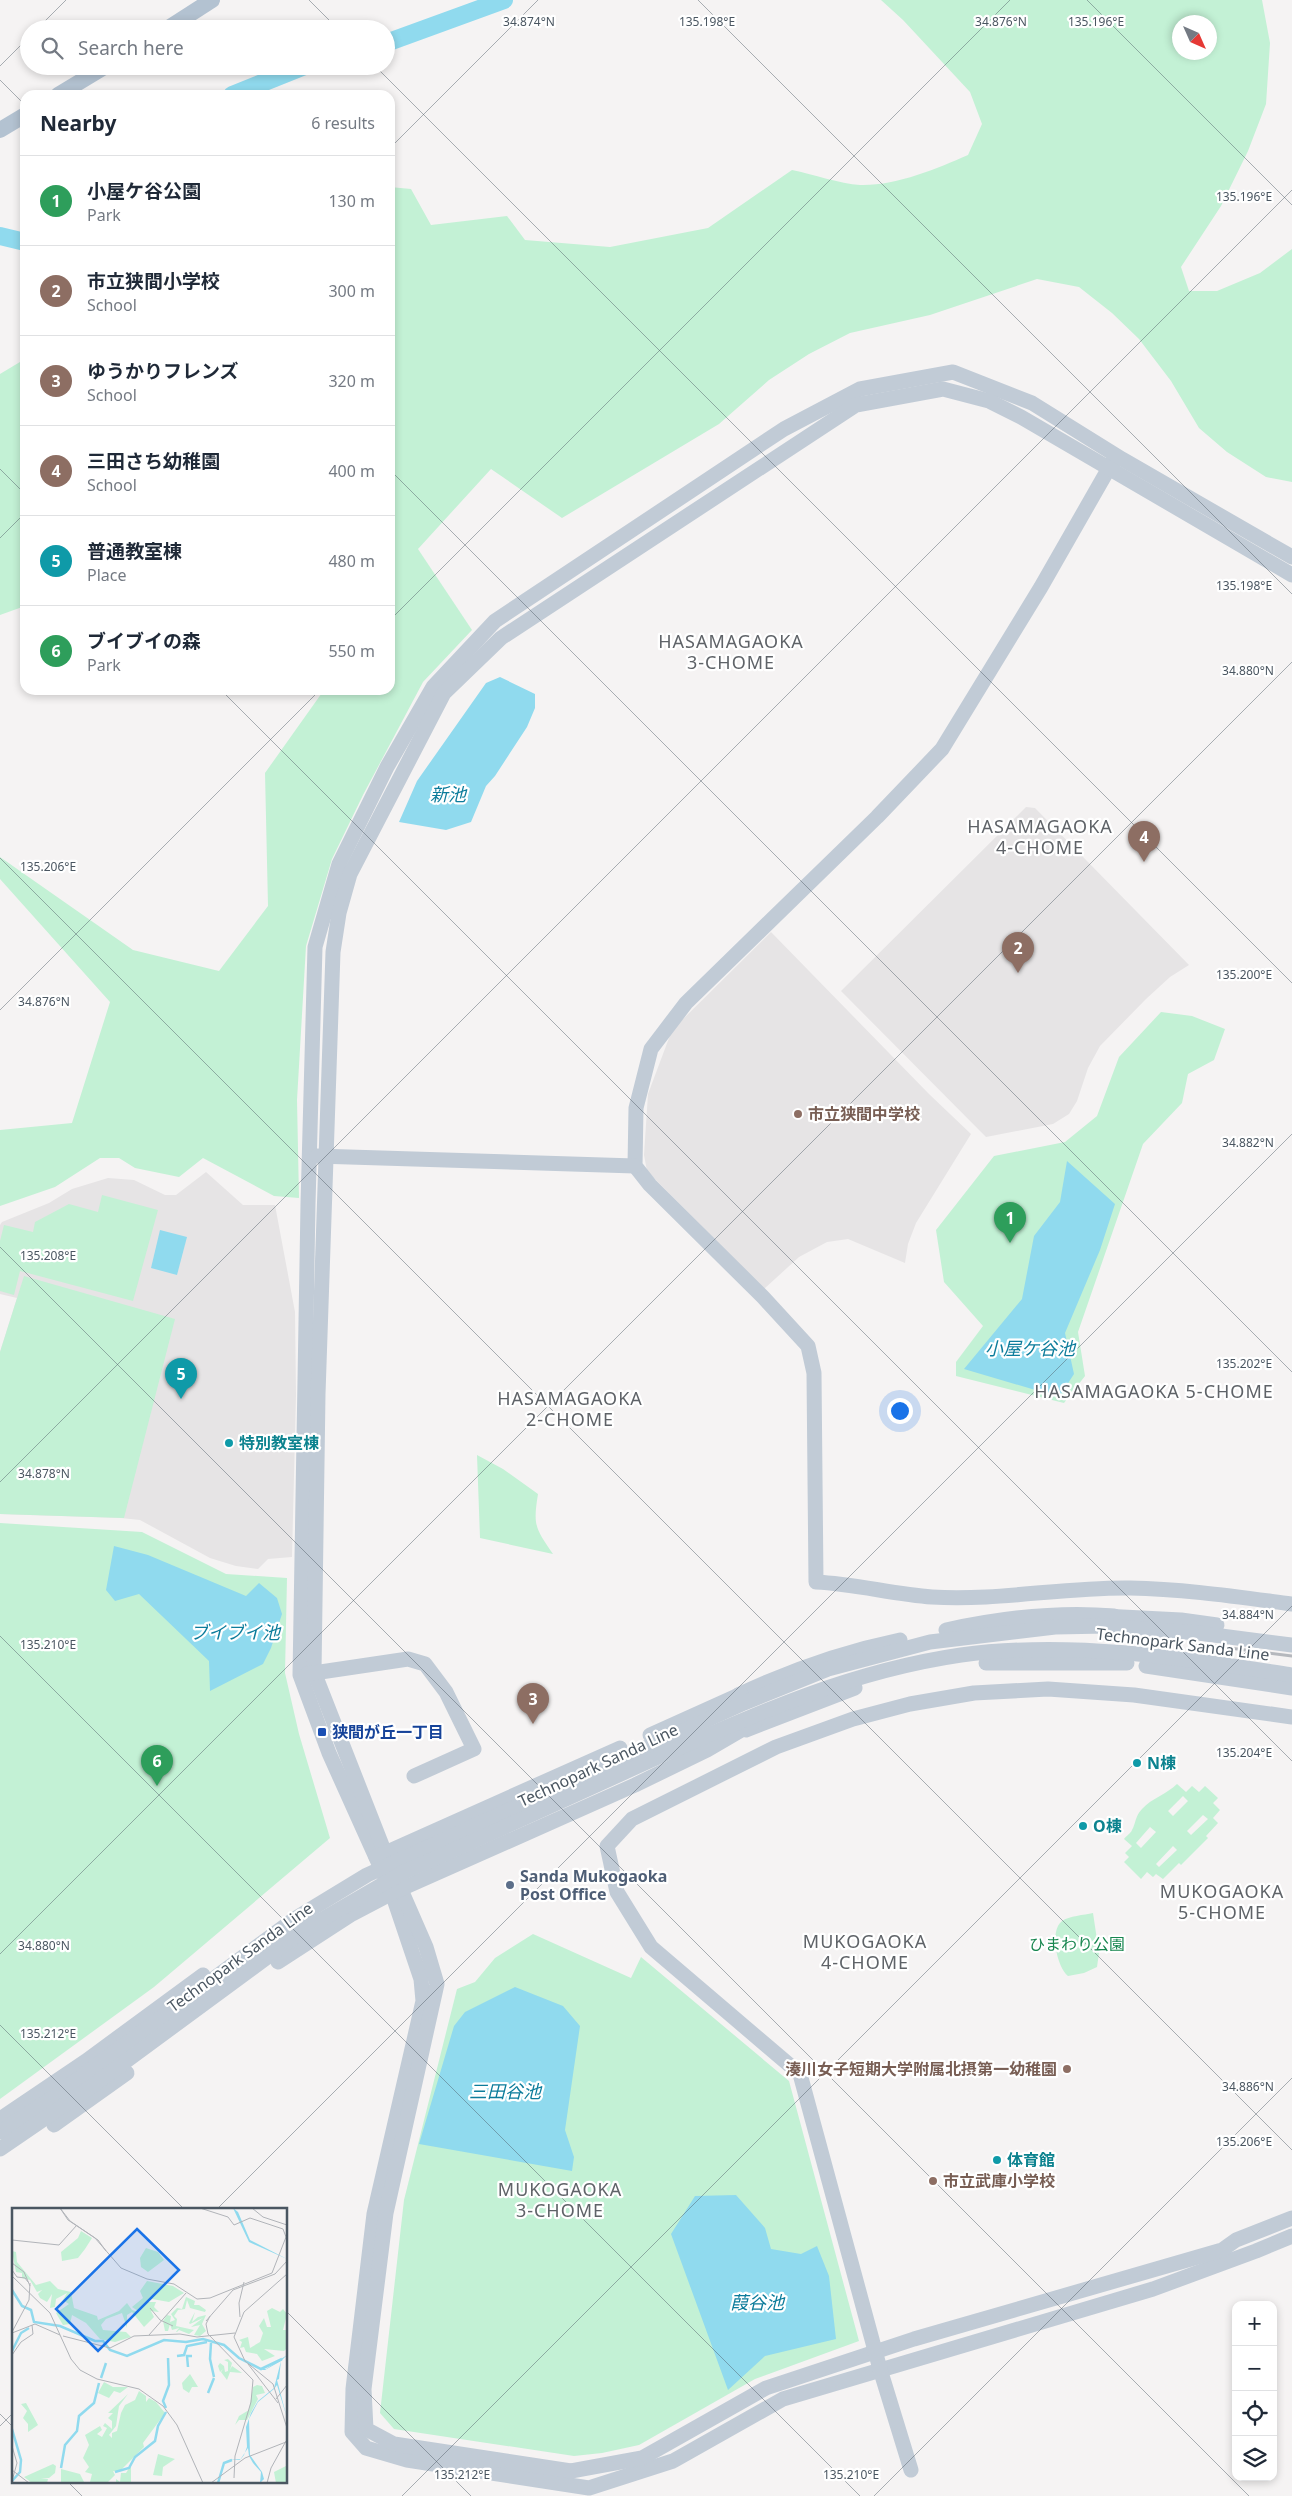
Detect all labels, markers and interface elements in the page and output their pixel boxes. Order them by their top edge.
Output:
text: 34.874°N [503,13,555,30]
text: 135.198°E [679,13,735,30]
text: 34.876°N [975,13,1027,30]
text: 135.196°E [1068,13,1124,30]
north arrow [1172,15,1217,60]
search box [20,20,395,75]
icon: search [38,34,66,62]
text: Search here [78,35,184,61]
text: Nearby [40,109,116,137]
text: 6 results [311,112,375,134]
text: 小屋ケ谷公園 [87,178,201,204]
text: 135.196°E [1216,188,1272,205]
text: 1 [51,190,61,212]
text: 130 m [328,190,375,212]
text: Park [87,204,121,226]
text: 市立狭間小学校 [87,268,220,294]
text: 2 [51,280,61,302]
text: 300 m [328,280,375,302]
text: School [87,294,137,316]
text: ゆうかりフレンズ [87,358,239,384]
text: 3 [51,370,61,392]
text: 320 m [328,370,375,392]
text: School [87,384,137,406]
text: 三田さち幼稚園 [87,448,220,474]
text: 4 [51,460,61,482]
text: 400 m [328,460,375,482]
text: School [87,474,137,496]
text: 普通教室棟 [87,538,182,564]
text: 5 [51,550,61,572]
text: 480 m [328,550,375,572]
text: Place [87,564,127,586]
text: 135.198°E [1216,577,1272,594]
text: ブイブイの森 [87,628,201,654]
district label: HASAMAGAOKA 3-CHOME [658,629,804,674]
text: 6 [51,640,61,662]
text: 550 m [328,640,375,662]
text: Park [87,654,121,676]
text: 34.880°N [1222,662,1274,679]
water label: 新池 [430,782,468,806]
district label: HASAMAGAOKA 4-CHOME [967,814,1113,859]
pin: 4 [1128,821,1160,862]
text: 135.206°E [20,858,76,875]
pin: 2 [1002,932,1034,973]
text: 135.200°E [1216,966,1272,983]
text: 34.876°N [18,993,70,1010]
place label: 市立狭間中学校 [808,1103,920,1125]
marker: 市立狭間中学校 [792,1108,804,1120]
text: 34.882°N [1222,1134,1274,1151]
pin: 1 [994,1202,1026,1243]
text: 135.208°E [20,1247,76,1264]
water label: 小屋ケ谷池 [985,1336,1077,1360]
text: 135.202°E [1216,1355,1272,1372]
pin: 5 [165,1358,197,1399]
district label: HASAMAGAOKA 5-CHOME [1034,1379,1274,1403]
district label: HASAMAGAOKA 2-CHOME [497,1386,643,1431]
your location [887,1398,913,1424]
place label: 特別教室棟 [239,1432,319,1454]
marker: 特別教室棟 [223,1437,235,1449]
text: 34.878°N [18,1465,70,1482]
text: 34.884°N [1222,1606,1274,1623]
water label: ブイブイ池 [190,1620,282,1644]
street label: Technopark Sanda Line [1095,1622,1271,1666]
text: 135.210°E [20,1636,76,1653]
pin: 3 [517,1683,549,1724]
street label: Technopark Sanda Line [514,1718,682,1812]
place label: 狭間が丘一丁目 [332,1721,444,1743]
marker: 狭間が丘一丁目 [316,1726,328,1738]
text: 135.204°E [1216,1744,1272,1761]
pin: 6 [141,1745,173,1786]
place label: N棟 [1147,1752,1176,1774]
marker: N棟 [1131,1757,1143,1769]
place label: O棟 [1093,1815,1122,1837]
marker: O棟 [1077,1820,1089,1832]
place label: Sanda Mukogaoka Post Office [520,1865,667,1905]
marker: Sanda Mukogaoka Post Office [504,1879,516,1891]
district label: MUKOGAOKA 5-CHOME [1160,1879,1284,1924]
street label: Technopark Sanda Line [163,1897,317,2017]
district label: MUKOGAOKA 4-CHOME [803,1929,927,1974]
park label: ひまわり公園 [1029,1933,1125,1955]
text: 34.880°N [18,1937,70,1954]
text: 135.212°E [20,2025,76,2042]
place label: 湊川女子短期大学附属北摂第一幼稚園 [785,2058,1057,2080]
marker: 湊川女子短期大学附属北摂第一幼稚園 [1061,2063,1073,2075]
text: 34.886°N [1222,2078,1274,2095]
water label: 三田谷池 [469,2079,543,2103]
text: 135.206°E [1216,2133,1272,2150]
place label: 体育館 [1007,2149,1055,2171]
marker: 体育館 [991,2154,1003,2166]
place label: 市立武庫小学校 [943,2170,1055,2192]
marker: 市立武庫小学校 [927,2175,939,2187]
district label: MUKOGAOKA 3-CHOME [498,2177,622,2222]
inset map [12,2208,288,2484]
water label: 葭谷池 [730,2290,786,2314]
map controls [1232,2301,1277,2481]
button: + [1232,2301,1277,2346]
button: − [1232,2346,1277,2391]
button: locate [1232,2391,1277,2436]
button: layers [1232,2436,1277,2481]
text: 135.212°E [434,2466,490,2483]
text: 135.210°E [823,2466,879,2483]

